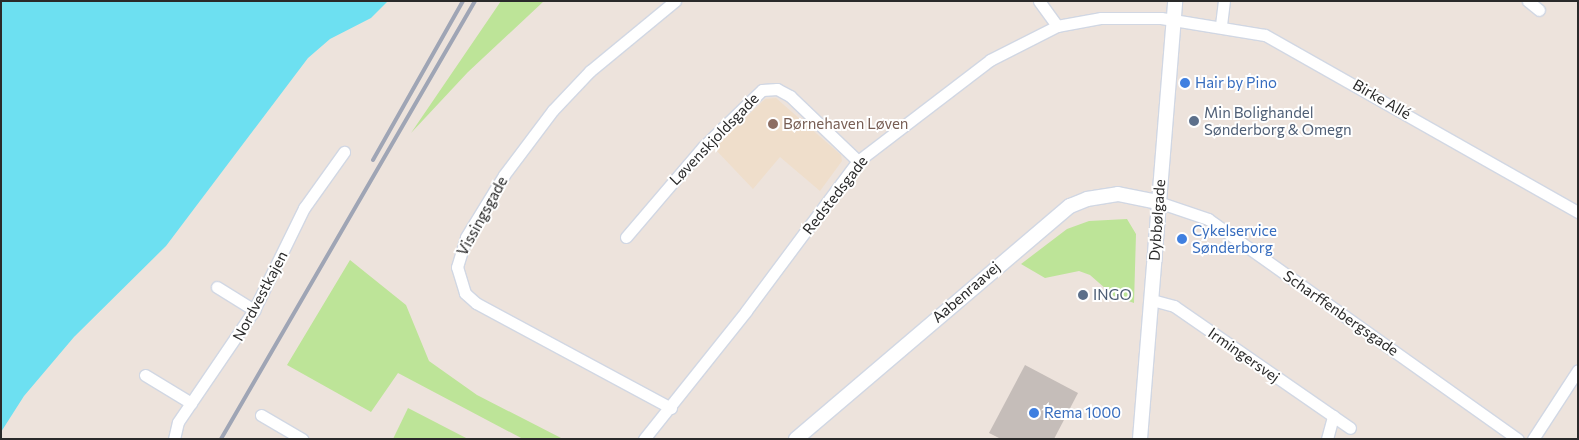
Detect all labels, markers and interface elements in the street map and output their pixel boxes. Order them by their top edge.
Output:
place label: Hair by Pino [1195,74,1277,92]
street label: Birke Allé [1350,75,1414,123]
marker: Hair by Pino [1179,77,1191,89]
street label: Løvenskjoldsgade [666,89,762,189]
place label: Min Bolighandel Sønderborg & Omegn [1204,103,1352,138]
place label: Børnehaven Løven [783,115,908,133]
marker: Min Bolighandel Sønderborg & Omegn [1188,115,1200,127]
marker: Børnehaven Løven [767,118,779,130]
street label: Redstedsgade [799,152,871,238]
street label: Vissingsgade [453,173,511,259]
street label: Dybbølgade [1145,179,1169,261]
place label: Cykelservice Sønderborg [1192,221,1277,256]
marker: Cykelservice Sønderborg [1176,233,1188,245]
street label: Nordvestkajen [229,248,291,344]
street label: Aabenraavej [928,258,1004,326]
street label: Scharffenbergsgade [1280,266,1402,360]
place label: INGO [1093,286,1132,304]
marker: INGO [1077,289,1089,301]
street label: Irmingersvej [1205,324,1283,386]
place label: Rema 1000 [1044,404,1121,422]
marker: Rema 1000 [1028,407,1040,419]

